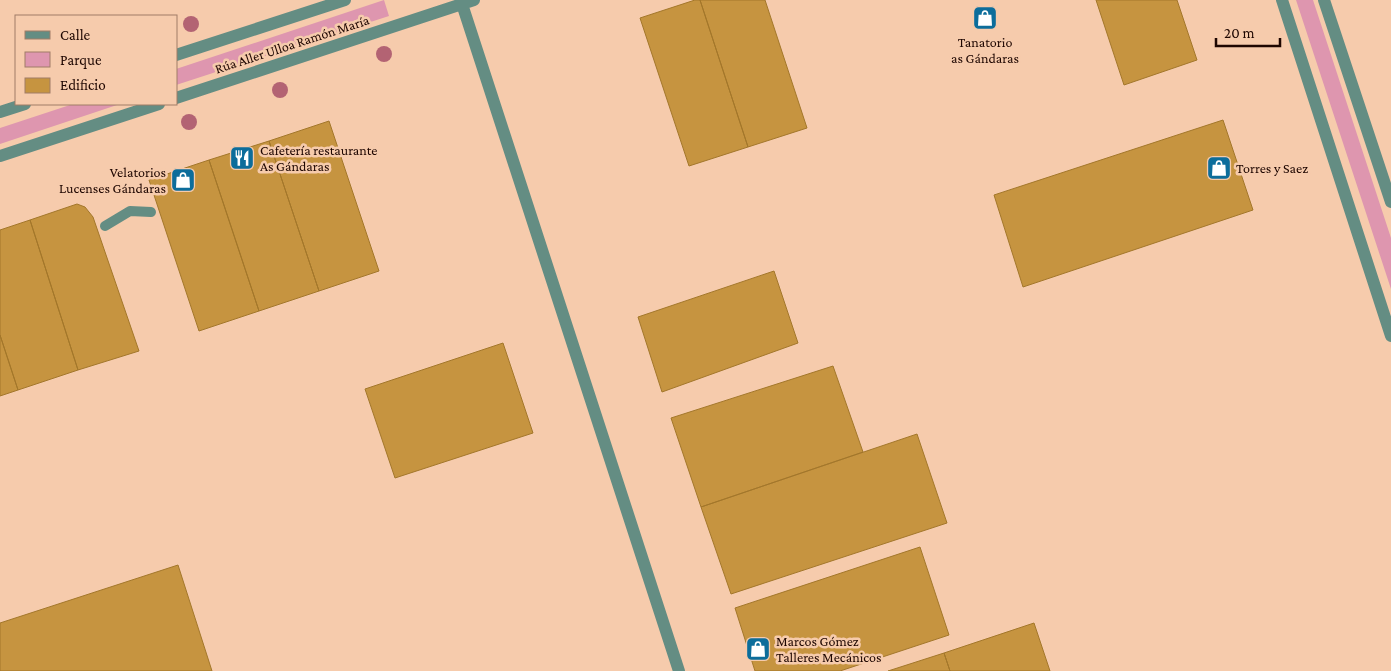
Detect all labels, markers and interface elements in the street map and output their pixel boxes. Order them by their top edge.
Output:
shop icon: Tanatorio as Gándaras [972,5,998,31]
street label: Rúa Aller Ulloa Ramón María [213,11,372,77]
legend [15,15,178,105]
scale bar [1216,15,1280,47]
text: 20 m [1224,25,1255,41]
text: Calle [60,27,91,43]
place label: Tanatorio as Gándaras [951,34,1019,66]
text: Parque [60,52,102,69]
text: Edificio [60,77,106,93]
place label: Cafetería restaurante As Gándaras [260,142,378,174]
restaurant icon: Cafetería restaurante As Gándaras [229,145,255,171]
shop icon: Torres y Saez [1206,155,1232,181]
place label: Torres y Saez [1236,160,1308,176]
place label: Velatorios Lucenses Gándaras [59,164,166,196]
shop icon: Velatorios Lucenses Gándaras [170,167,196,193]
place label: Marcos Gómez Talleres Mecánicos [776,633,882,665]
shop icon: Marcos Gómez Talleres Mecánicos [745,636,771,662]

